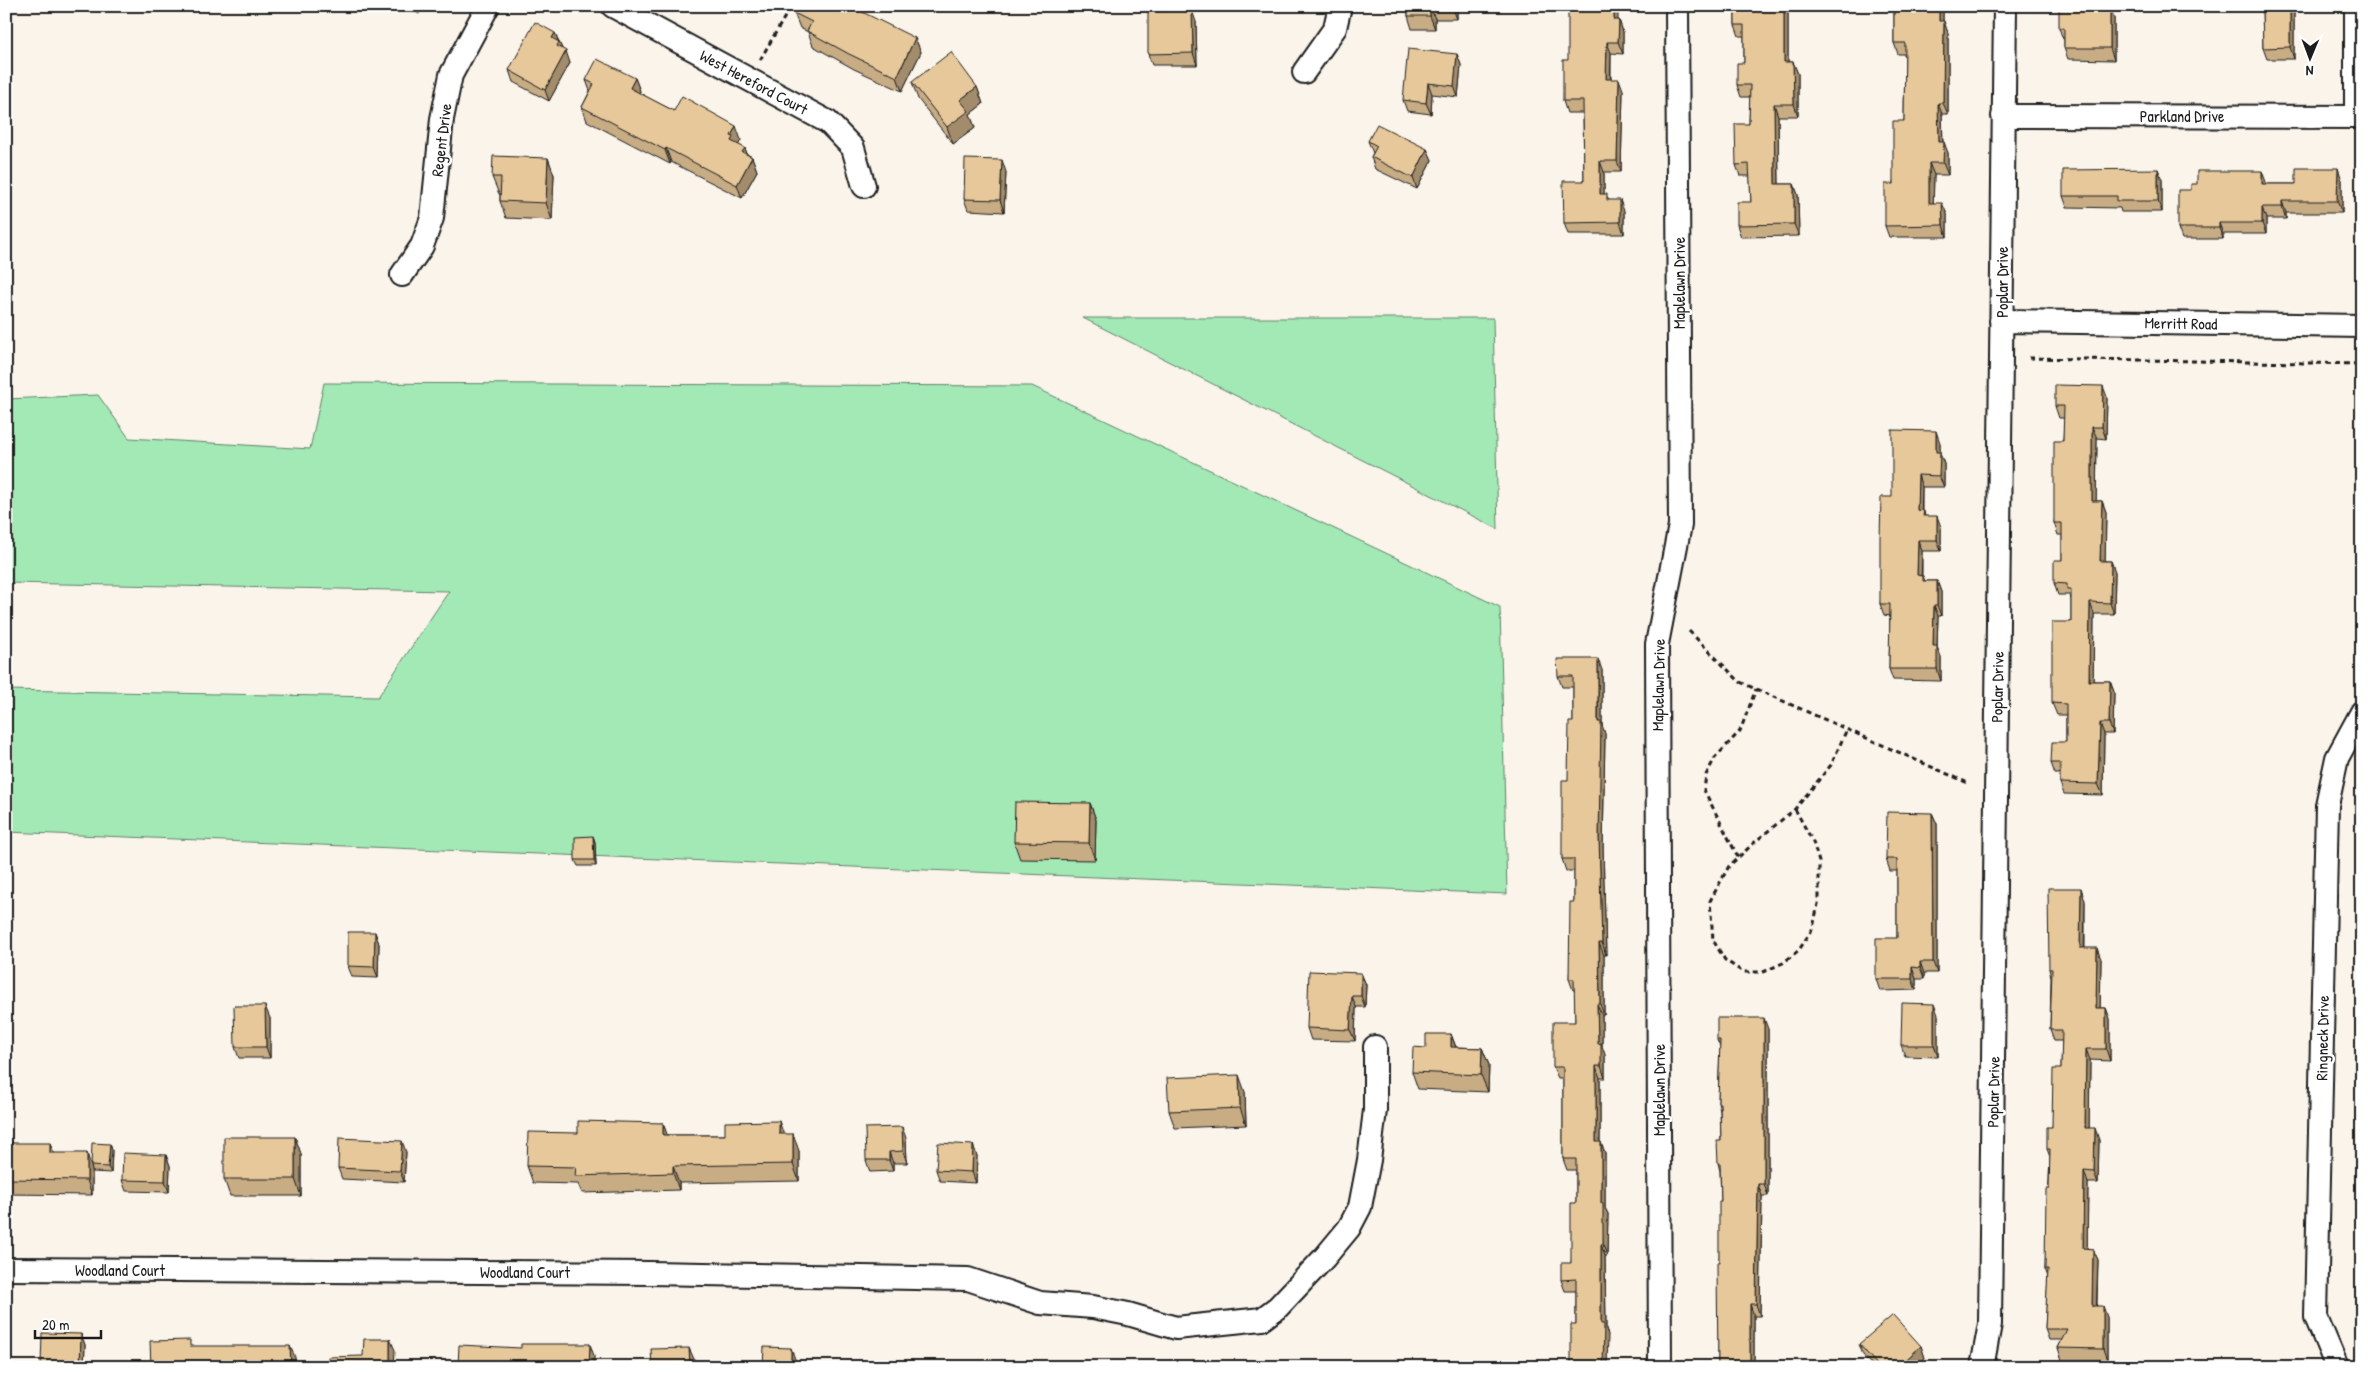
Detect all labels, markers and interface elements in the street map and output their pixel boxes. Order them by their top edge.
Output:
north arrow [2286,32,2336,82]
street label: West Hereford Court [696,44,812,120]
text: N [2305,62,2314,81]
street label: Regent Drive [426,101,456,178]
street label: Parkland Drive [2140,105,2225,127]
street label: Maplelawn Drive [1668,236,1690,329]
street label: Poplar Drive [1991,246,2013,318]
street label: Merritt Road [2144,311,2218,335]
street label: Maplelawn Drive [1646,638,1670,731]
street label: Poplar Drive [1985,650,2009,723]
street label: Ringneck Drive [2310,994,2334,1081]
street label: Maplelawn Drive [1648,1043,1670,1136]
street label: Poplar Drive [1981,1055,2005,1128]
street label: Woodland Court [75,1259,165,1281]
street label: Woodland Court [480,1261,570,1283]
scale bar [35,1308,101,1340]
text: 20 m [42,1314,69,1335]

